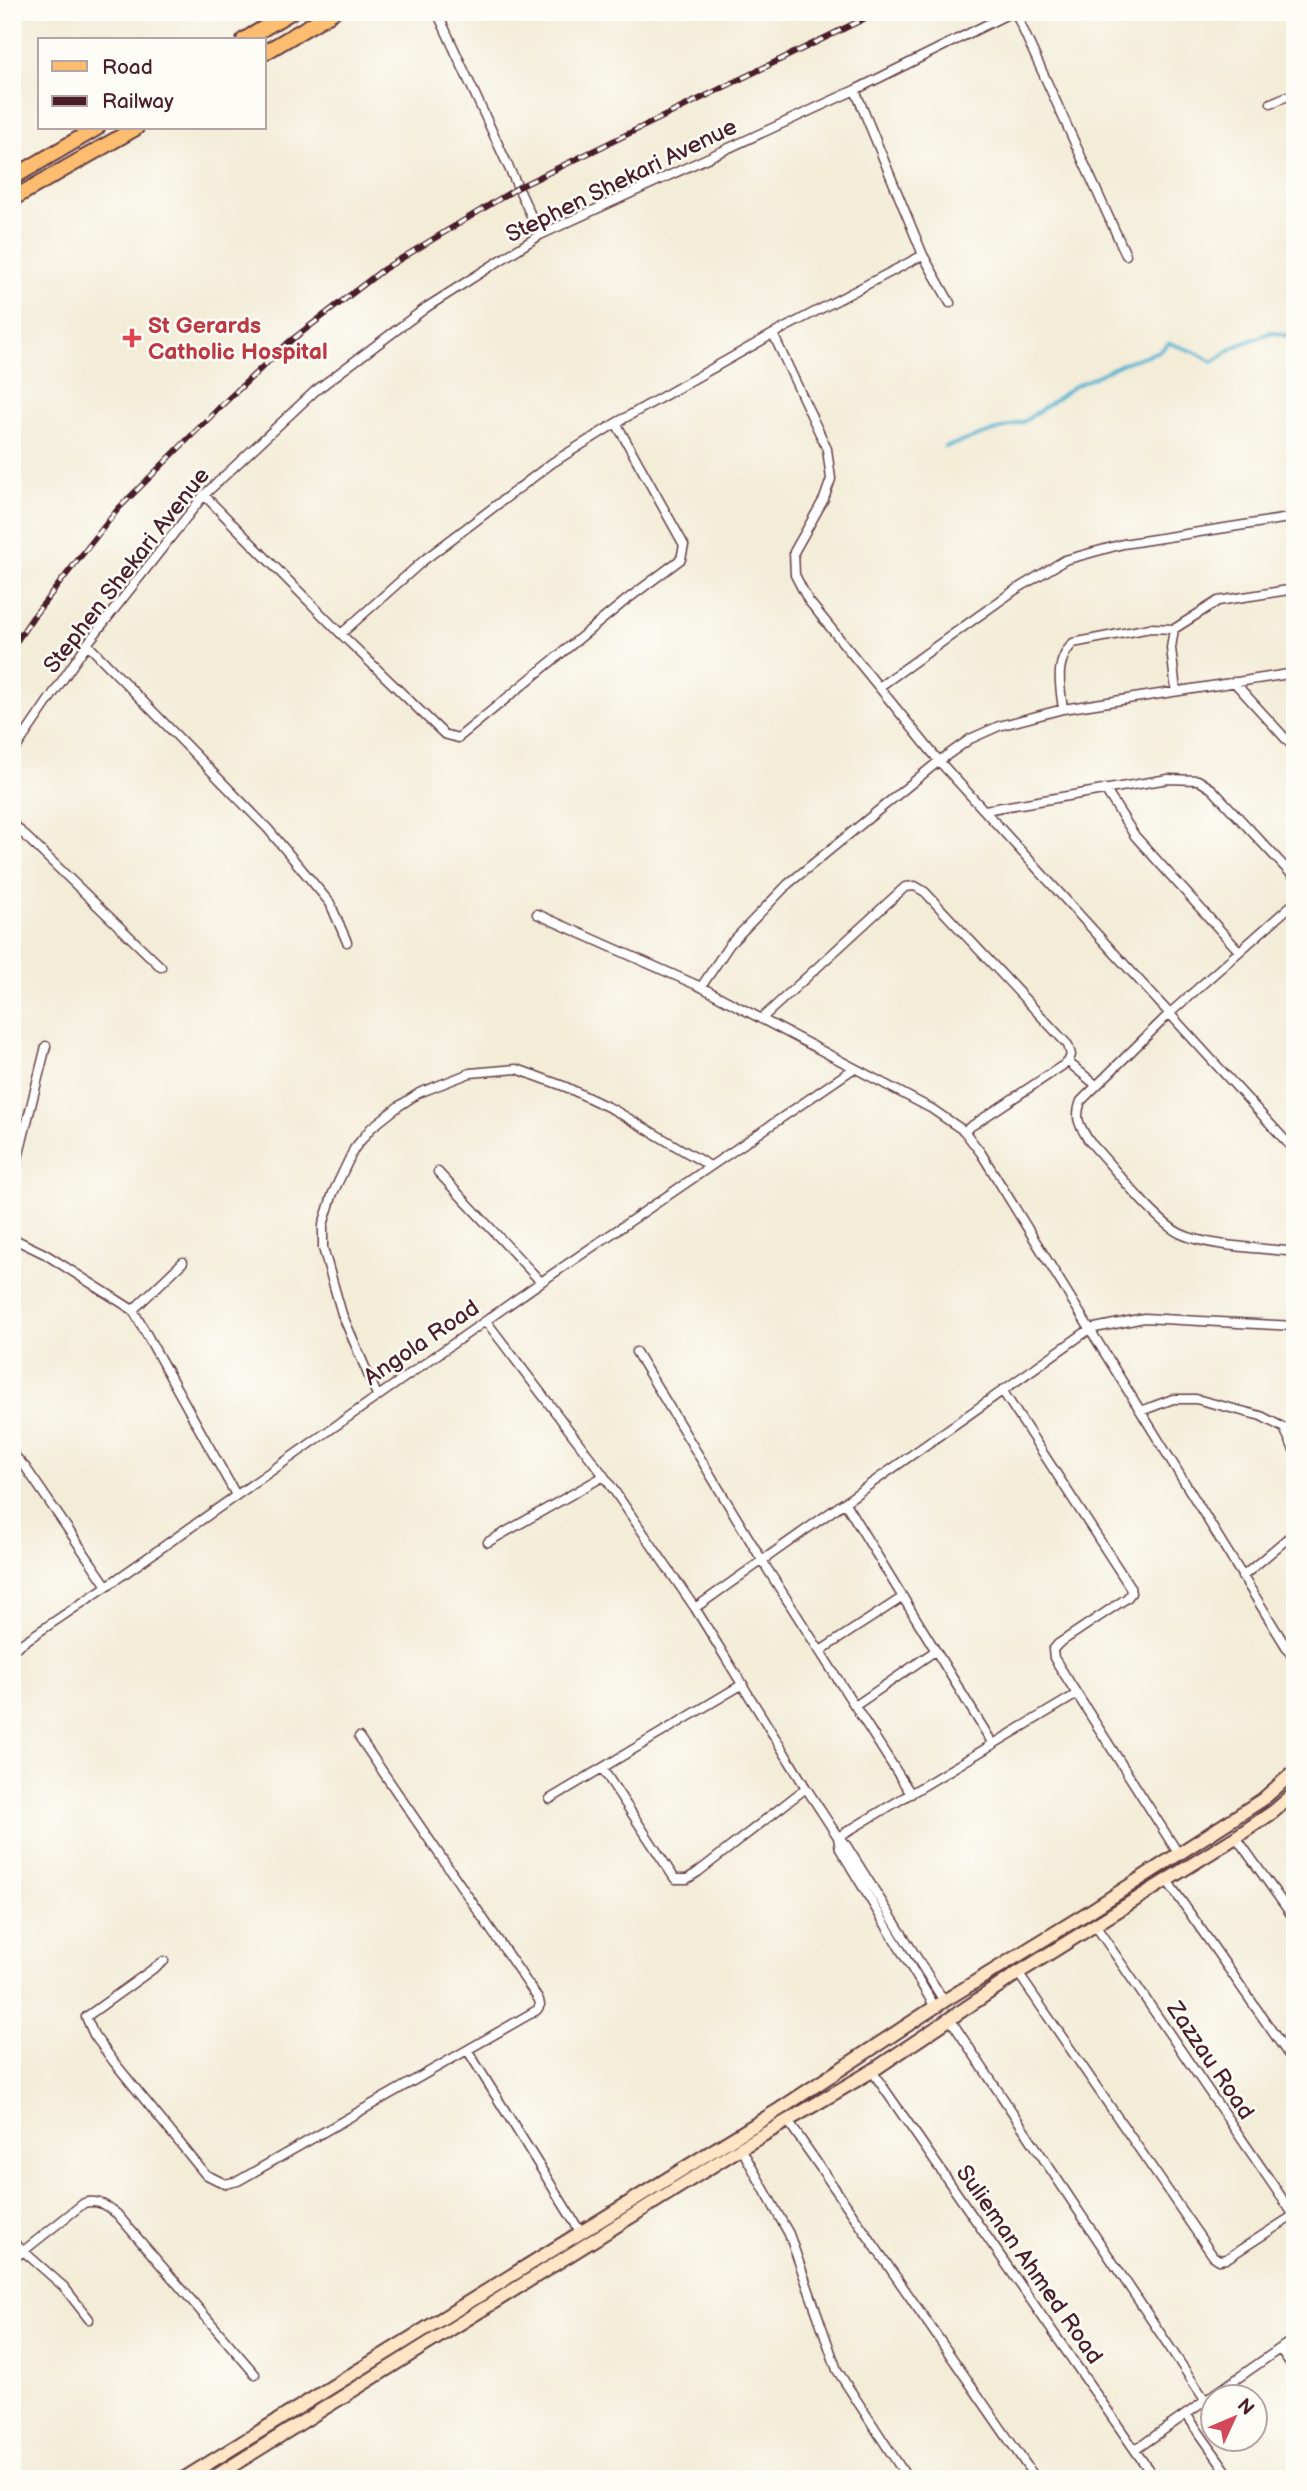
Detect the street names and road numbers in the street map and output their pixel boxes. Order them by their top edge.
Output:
street label: Stephen Shekari Avenue [501,113,742,249]
street label: Stephen Shekari Avenue [38,462,216,679]
street label: Angola Road [359,1294,485,1392]
street label: Zazzau Road [1160,1995,1260,2125]
street label: Sulieman Ahmed Road [950,2160,1108,2369]

